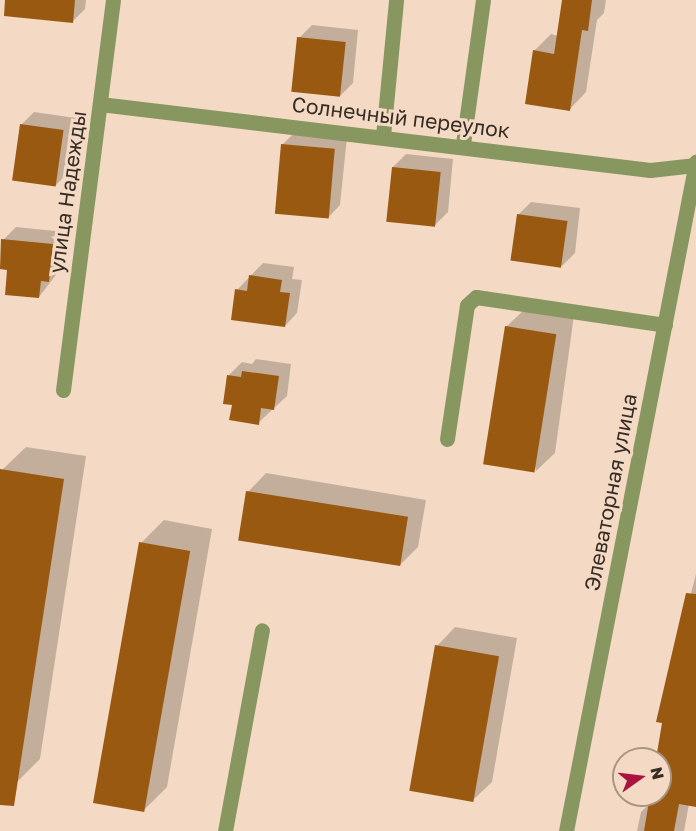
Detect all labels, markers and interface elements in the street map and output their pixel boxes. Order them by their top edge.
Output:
street label: Солнечный переулок [291,91,511,143]
street label: улица Надежды [43,109,91,275]
street label: Элеваторная улица [578,391,642,593]
north arrow [612,747,672,807]
text: N [646,765,669,781]

